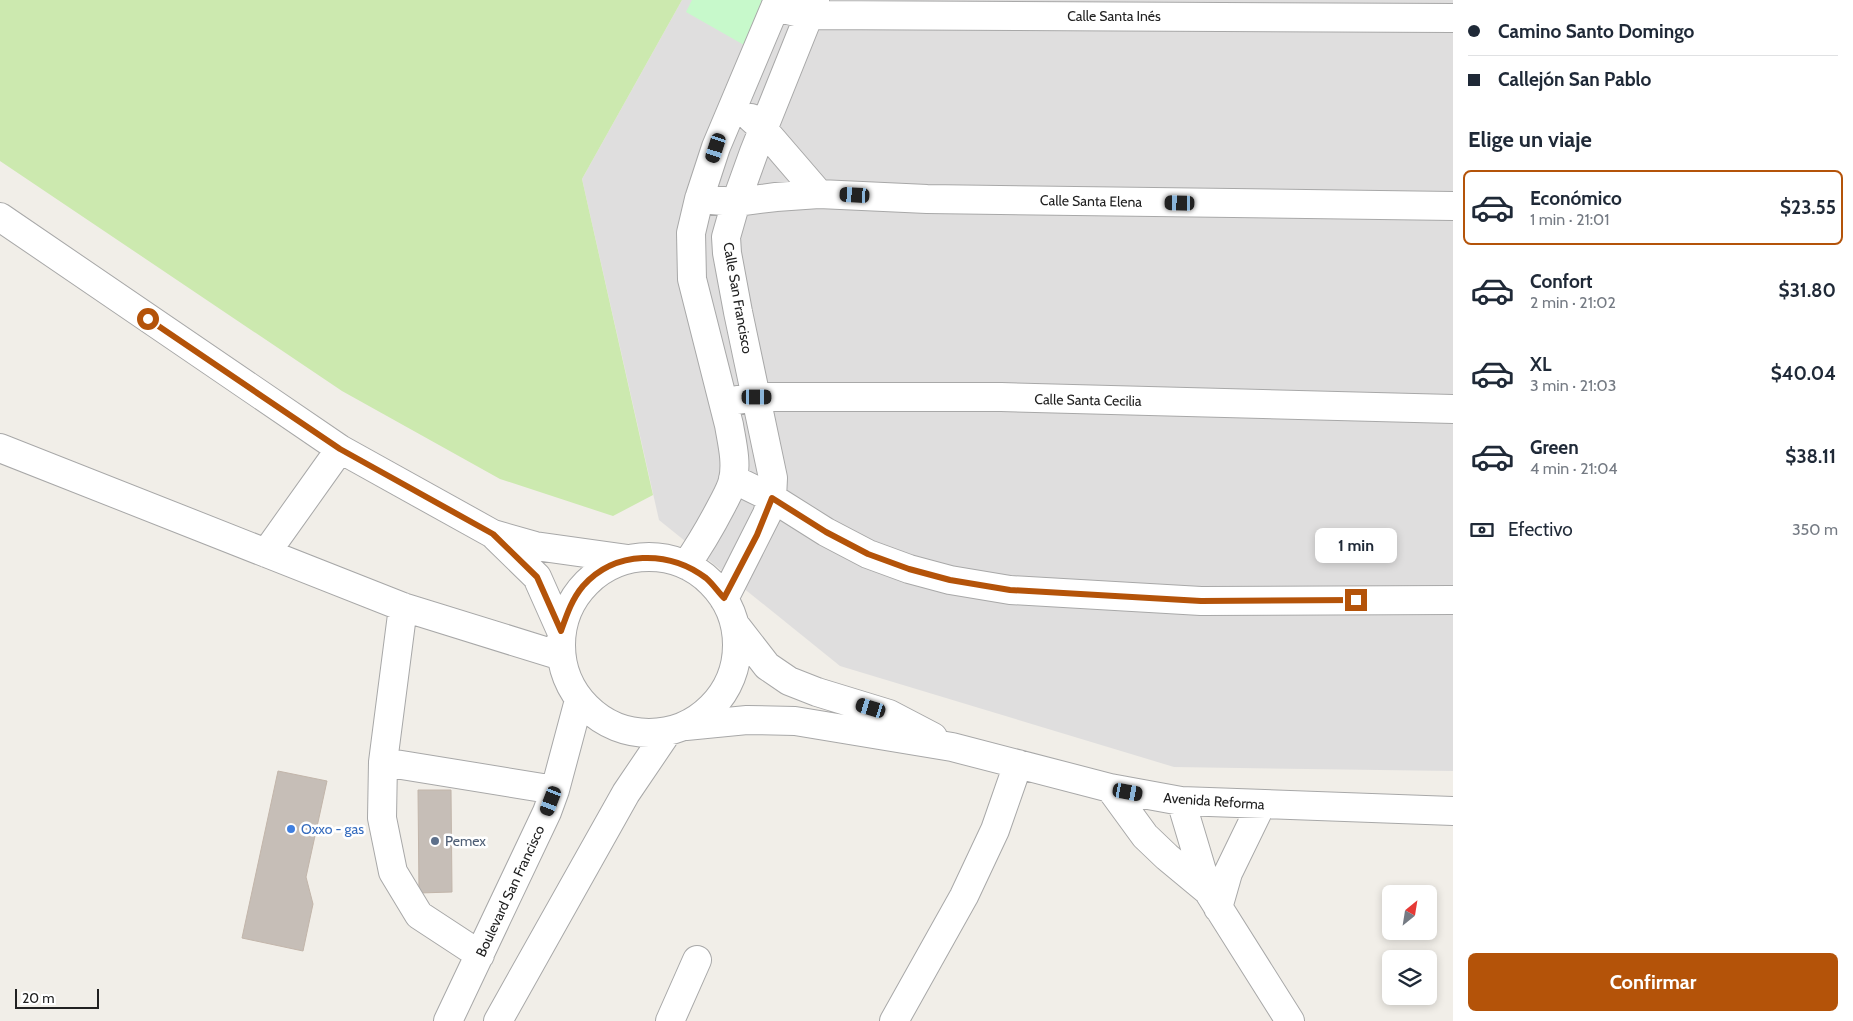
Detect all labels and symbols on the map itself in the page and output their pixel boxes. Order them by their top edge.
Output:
street label: Calle Santa Inés [1067,7,1161,25]
car [704,131,727,165]
car [839,187,870,203]
street label: Calle Santa Elena [1040,191,1142,211]
car [1164,195,1195,211]
street label: Calle San Francisco [719,241,757,355]
route start [137,308,159,330]
car [742,390,772,405]
street label: Calle Santa Cecilia [1034,390,1142,410]
callout: 1 min [1315,528,1397,562]
route end [1345,589,1367,611]
car [854,696,887,720]
car [1111,782,1144,802]
car [538,784,563,818]
street label: Avenida Reforma [1163,788,1266,814]
place label: Oxxo - gas [301,820,364,838]
street label: Boulevard San Francisco [472,822,548,960]
marker: Oxxo - gas [285,823,297,835]
place label: Pemex [445,832,486,850]
marker: Pemex [429,835,441,847]
north arrow [1382,885,1438,940]
scale bar [15,986,99,1009]

